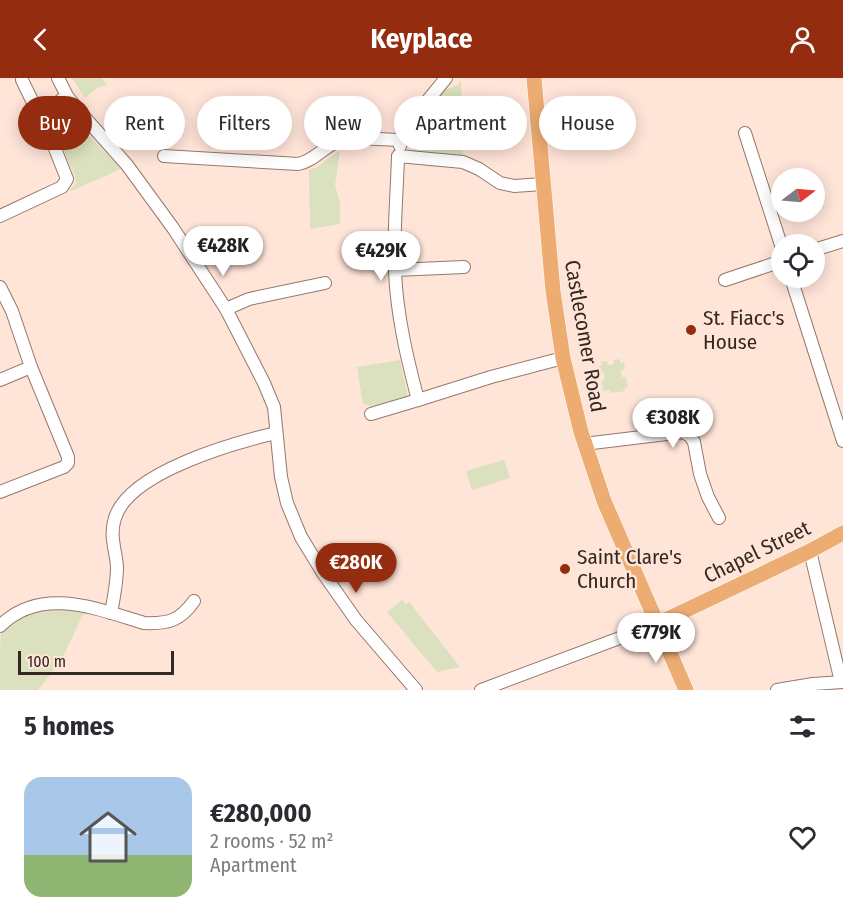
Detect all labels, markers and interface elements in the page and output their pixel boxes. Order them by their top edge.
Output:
icon: back [24,23,57,56]
text: Keyplace [371,23,472,55]
icon: person [786,23,819,56]
chip: Buy [18,96,92,150]
chip: Rent [104,96,185,150]
chip: Filters [197,96,292,150]
chip: New [304,96,382,150]
chip: Apartment [394,96,527,150]
chip: House [539,96,636,150]
north arrow [771,168,825,222]
map controls [771,168,825,288]
pin: €428K [181,226,265,277]
pin: €429K [339,231,423,282]
text: €428K [197,233,249,257]
button: locate [771,234,825,288]
text: €429K [355,238,407,262]
street label: Castlecomer Road [559,258,611,414]
place label: St. Fiacc's House [703,305,784,355]
marker: St. Fiacc's House [684,323,698,337]
pin: €308K [631,398,715,449]
text: €308K [646,405,700,429]
street label: Chapel Street [699,515,815,589]
pin: €280K [314,543,398,594]
place label: Saint Clare's Church [577,544,682,594]
text: €280K [330,550,382,574]
marker: Saint Clare's Church [558,562,572,576]
pin: €779K [614,613,698,664]
text: €779K [631,620,681,644]
scale bar [18,648,174,676]
text: 100 m [27,652,66,671]
icon: filters [786,710,819,743]
text: 5 homes [24,711,114,742]
text: €280,000 [210,798,312,829]
icon: home [72,801,144,873]
icon: heart [786,821,819,854]
text: 2 rooms · 52 m² [210,829,334,853]
text: Apartment [210,853,297,877]

